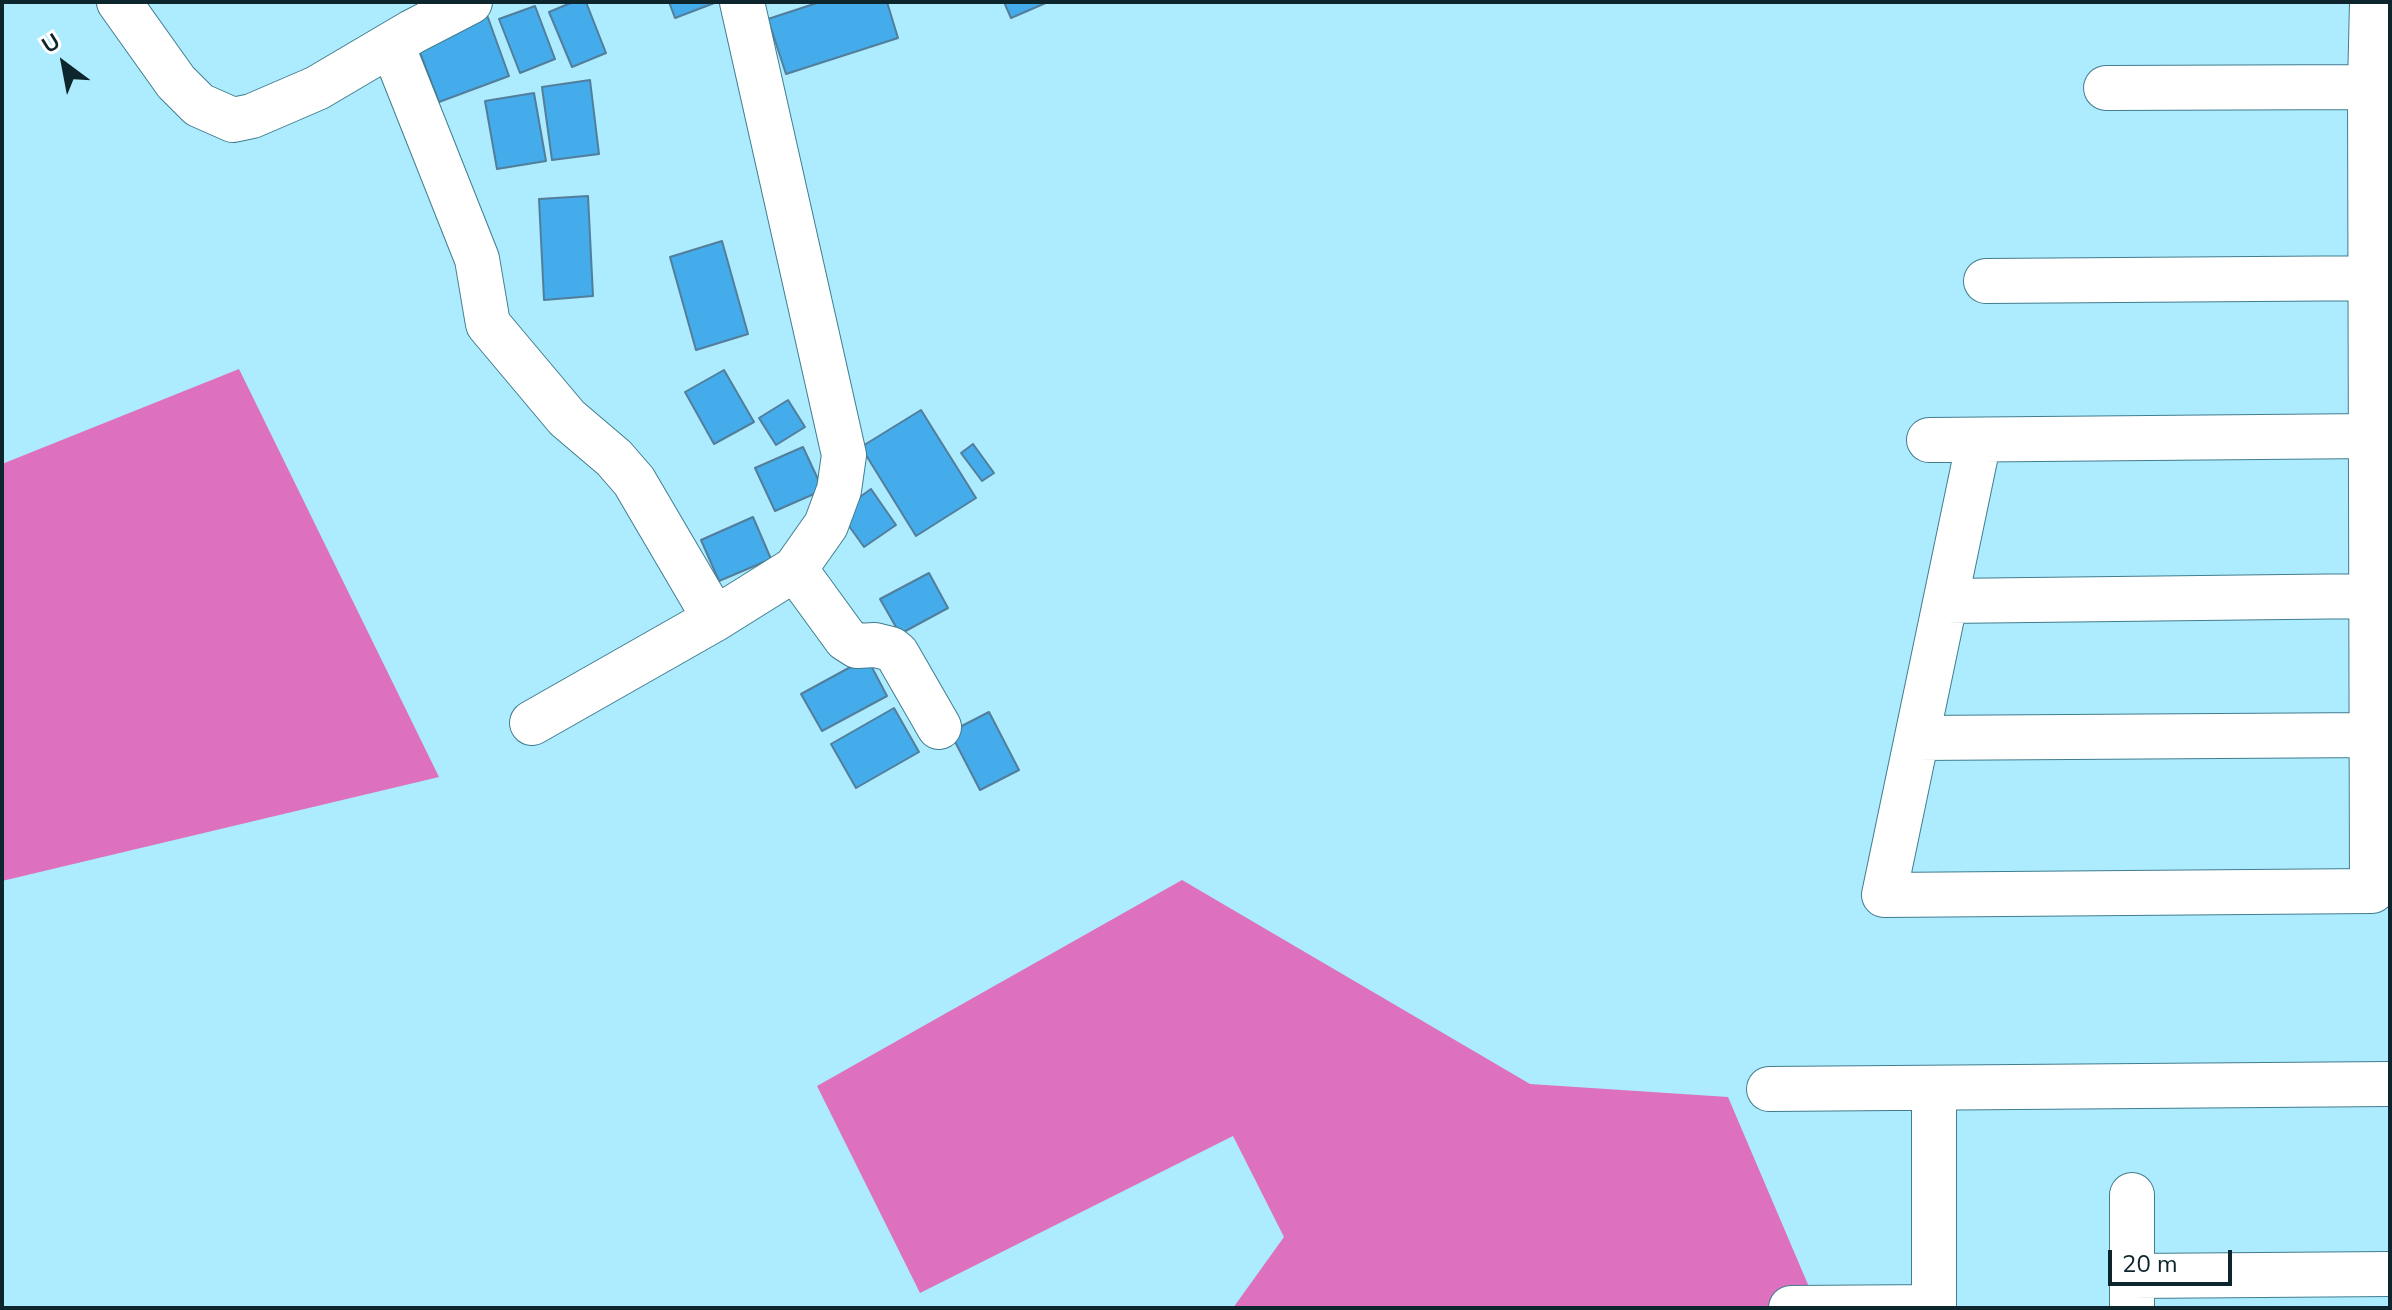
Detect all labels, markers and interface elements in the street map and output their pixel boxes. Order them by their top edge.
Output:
north arrow [24,24,104,104]
text: U [36,27,66,61]
scale bar [2112,1234,2236,1284]
text: 20 m [2122,1248,2178,1280]

